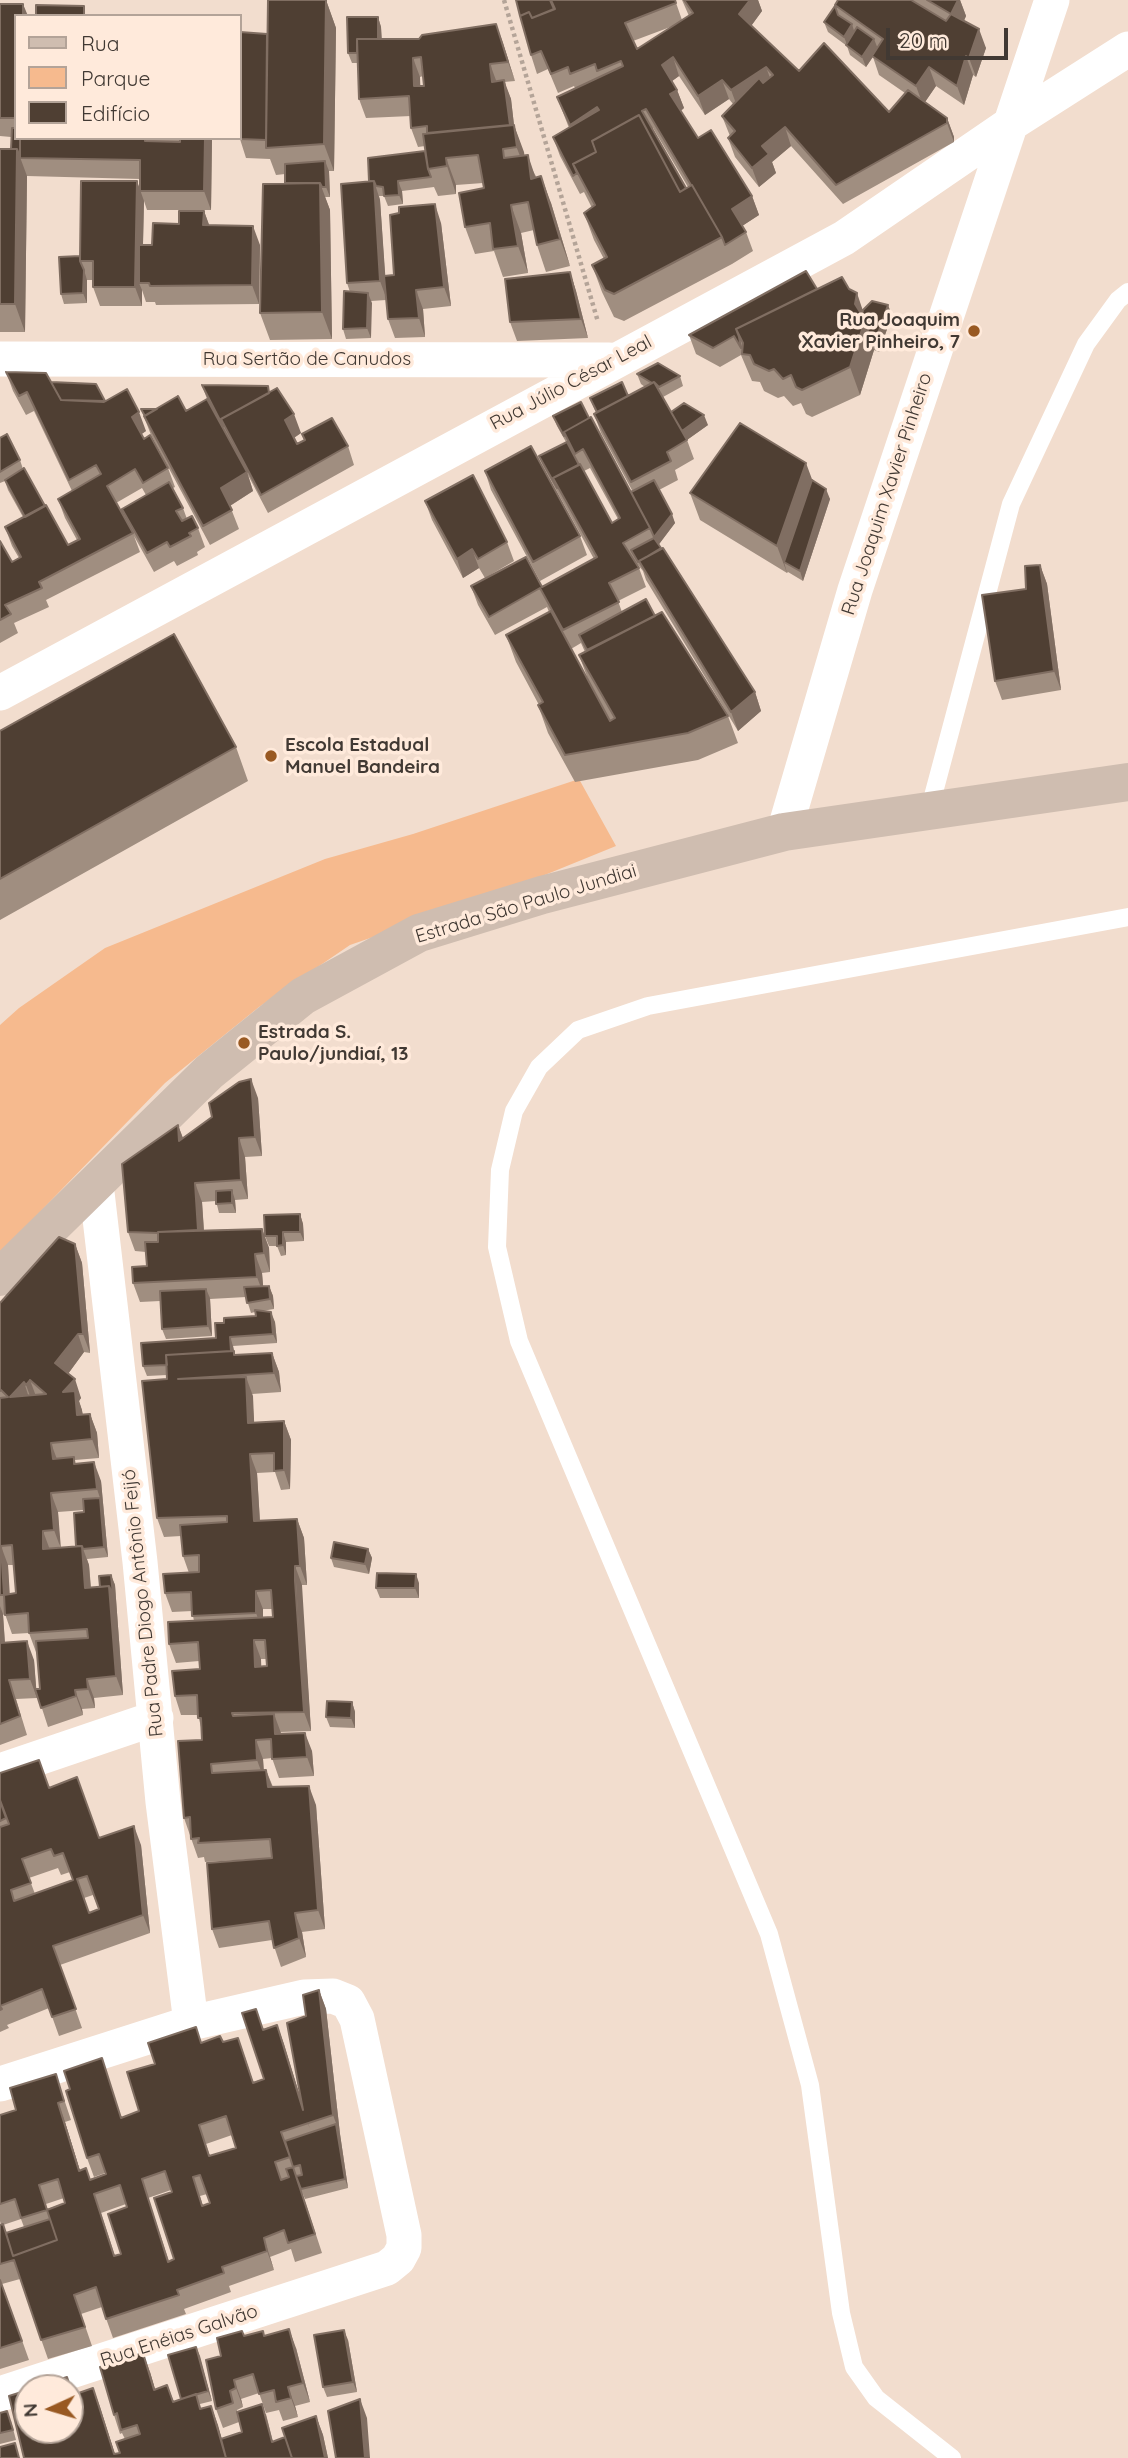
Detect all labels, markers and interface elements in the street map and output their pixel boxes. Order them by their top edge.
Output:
legend [14,14,242,140]
scale bar [890,14,1012,58]
text: 20 m [899,27,948,53]
text: Rua [81,30,120,56]
text: Parque [81,65,150,91]
text: Edifício [81,100,150,126]
place label: Rua Joaquim Xavier Pinheiro, 7 [801,309,960,353]
marker: Rua Joaquim Xavier Pinheiro, 7 [966,323,982,339]
street label: Rua Júlio César Leal [486,331,656,435]
street label: Rua Sertão de Canudos [203,348,411,370]
street label: Rua Joaquim Xavier Pinheiro [837,370,937,618]
place label: Escola Estadual Manuel Bandeira [285,734,440,778]
marker: Escola Estadual Manuel Bandeira [263,748,279,764]
street label: Estrada São Paulo Jundiai [413,859,639,949]
place label: Estrada S. Paulo/jundiaí, 13 [258,1021,409,1065]
marker: Estrada S. Paulo/jundiaí, 13 [236,1035,252,1051]
street label: Rua Padre Diogo Antônio Feijó [118,1468,168,1738]
street label: Rua Enéias Galvão [97,2300,261,2372]
north arrow [14,2374,84,2444]
text: N [18,2403,43,2418]

